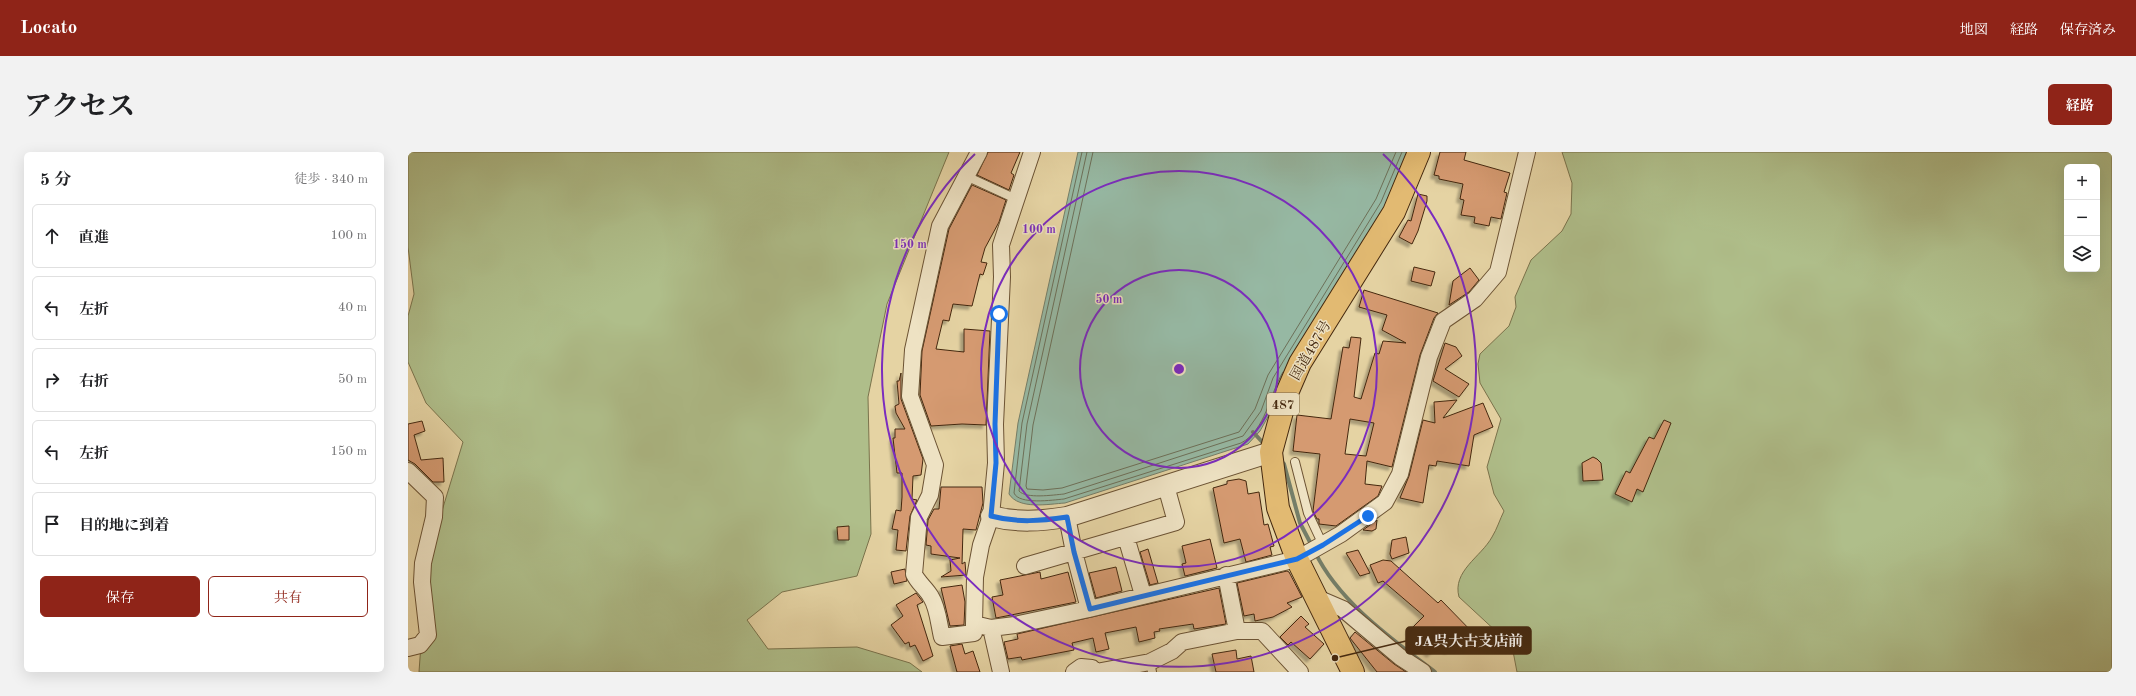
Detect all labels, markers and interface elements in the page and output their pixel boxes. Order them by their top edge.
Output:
text: Locato [20,19,77,38]
text: 地図 [1960,23,1988,37]
text: 経路 [2010,23,2038,37]
text: 保存済み [2060,23,2116,37]
button: 経路 [2048,84,2112,125]
text: アクセス [24,94,135,122]
map controls [2064,164,2100,272]
button: + [2064,164,2100,200]
text: 5 分 [40,172,72,189]
text: 徒歩 · 340 m [294,173,368,186]
button: − [2064,200,2100,236]
text: 100 m [1022,224,1056,236]
icon: ahead [41,225,63,247]
text: 100 m [330,229,367,242]
text: 直進 [79,231,109,246]
button: layers [2064,236,2100,272]
text: 150 m [893,238,927,251]
text: 50 m [1096,293,1123,306]
icon: left [41,297,63,319]
text: 40 m [338,301,367,314]
text: 左折 [79,303,109,318]
route start [990,305,1008,323]
street label: 国道487号 [1287,318,1334,383]
centre of rings [1172,362,1186,376]
icon: right [41,369,63,391]
text: 50 m [338,373,367,386]
text: 右折 [79,375,109,390]
road number: 487 [1267,393,1299,415]
icon: left [41,441,63,463]
text: 150 m [330,445,367,458]
text: 左折 [79,447,109,462]
route end [1359,507,1377,525]
icon: arrive [41,513,63,535]
text: 目的地に到着 [79,519,169,534]
button: 保存 [40,576,200,617]
button: 共有 [208,576,368,617]
callout: JA呉大古支店前 [1406,627,1531,654]
text: JA呉大古支店前 [1415,633,1523,650]

